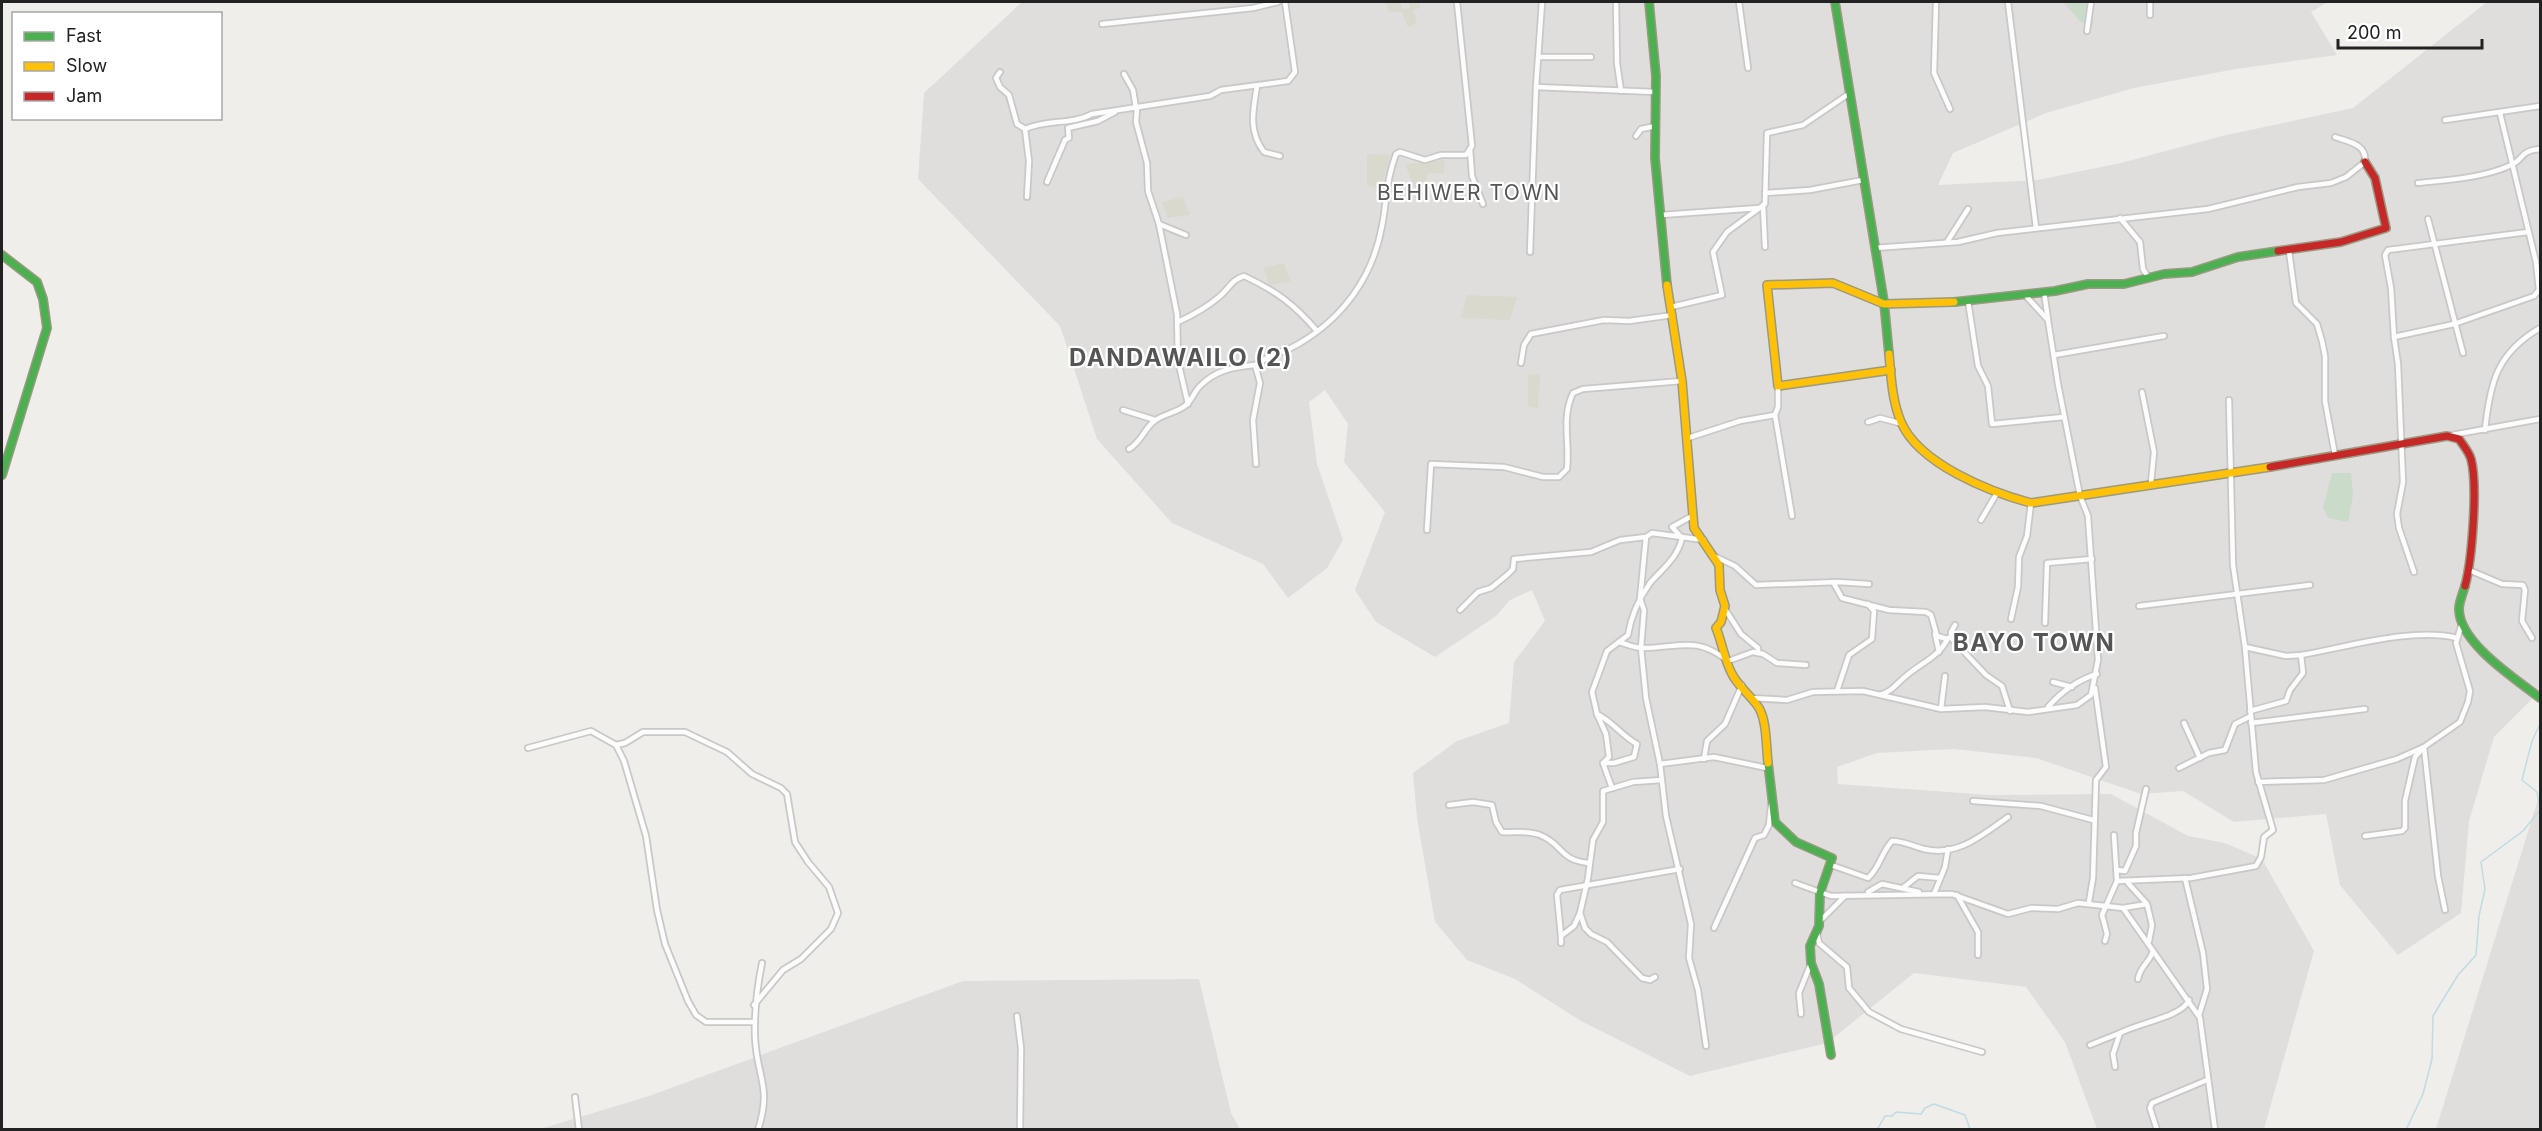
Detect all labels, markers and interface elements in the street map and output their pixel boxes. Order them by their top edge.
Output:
legend [12,12,222,120]
scale bar [2338,12,2482,50]
text: 200 m [2347,22,2402,43]
text: Fast [66,25,102,46]
text: Slow [66,55,107,76]
text: Jam [66,85,102,106]
district label: BEHIWER TOWN [1377,180,1561,205]
district label: DANDAWAILO (2) [1069,343,1293,372]
district label: BAYO TOWN [1953,628,2115,657]

